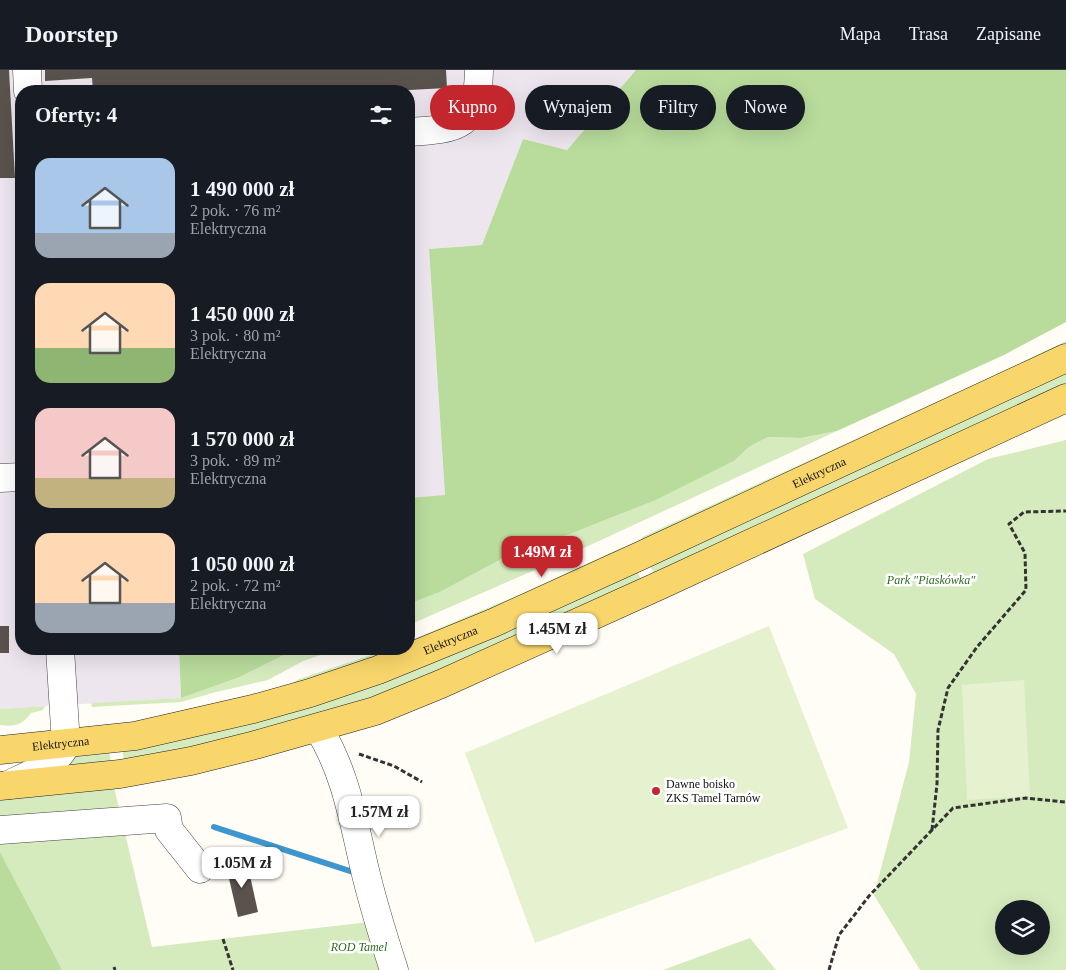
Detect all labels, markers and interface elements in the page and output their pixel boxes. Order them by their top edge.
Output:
text: Doorstep [25,21,118,47]
text: Mapa [840,24,881,44]
text: Trasa [909,24,948,44]
text: Zapisane [976,24,1041,44]
chip: Kupno [430,85,515,130]
chip: Wynajem [525,85,630,130]
chip: Filtry [640,85,716,130]
chip: Nowe [726,85,805,130]
icon: filters [367,101,395,129]
text: Oferty: 4 [35,103,117,127]
text: 1 490 000 zł [190,177,294,201]
icon: home [75,178,135,238]
text: 2 pok. · 76 m² [190,202,281,219]
text: Elektryczna [190,220,266,237]
text: 1 450 000 zł [190,302,294,326]
icon: home [75,303,135,363]
text: 3 pok. · 80 m² [190,327,281,344]
text: Elektryczna [190,345,266,362]
text: 1 570 000 zł [190,427,294,451]
icon: home [75,428,135,488]
text: 3 pok. · 89 m² [190,452,281,469]
street label: Elektryczna [790,454,849,491]
text: Elektryczna [190,470,266,487]
pin: 1.49M zł [490,536,594,578]
text: 1.49M zł [513,543,571,560]
text: 1 050 000 zł [190,552,294,576]
icon: home [75,553,135,613]
park label: Park "Piaskówka" [886,573,976,587]
text: 2 pok. · 72 m² [190,577,281,594]
text: Elektryczna [190,595,266,612]
pin: 1.45M zł [505,612,609,655]
text: 1.45M zł [528,620,586,637]
street label: Elektryczna [421,623,480,658]
street label: Elektryczna [31,734,91,754]
place label: Dawne boisko ZKS Tamel Tarnów [666,777,761,805]
marker: Dawne boisko ZKS Tamel Tarnów [650,785,662,797]
pin: 1.57M zł [327,796,431,838]
text: 1.57M zł [350,803,408,820]
pin: 1.05M zł [190,846,294,889]
text: 1.05M zł [213,854,271,871]
map controls [995,900,1050,955]
button: layers [995,900,1050,955]
park label: ROD Tamel [330,940,388,954]

